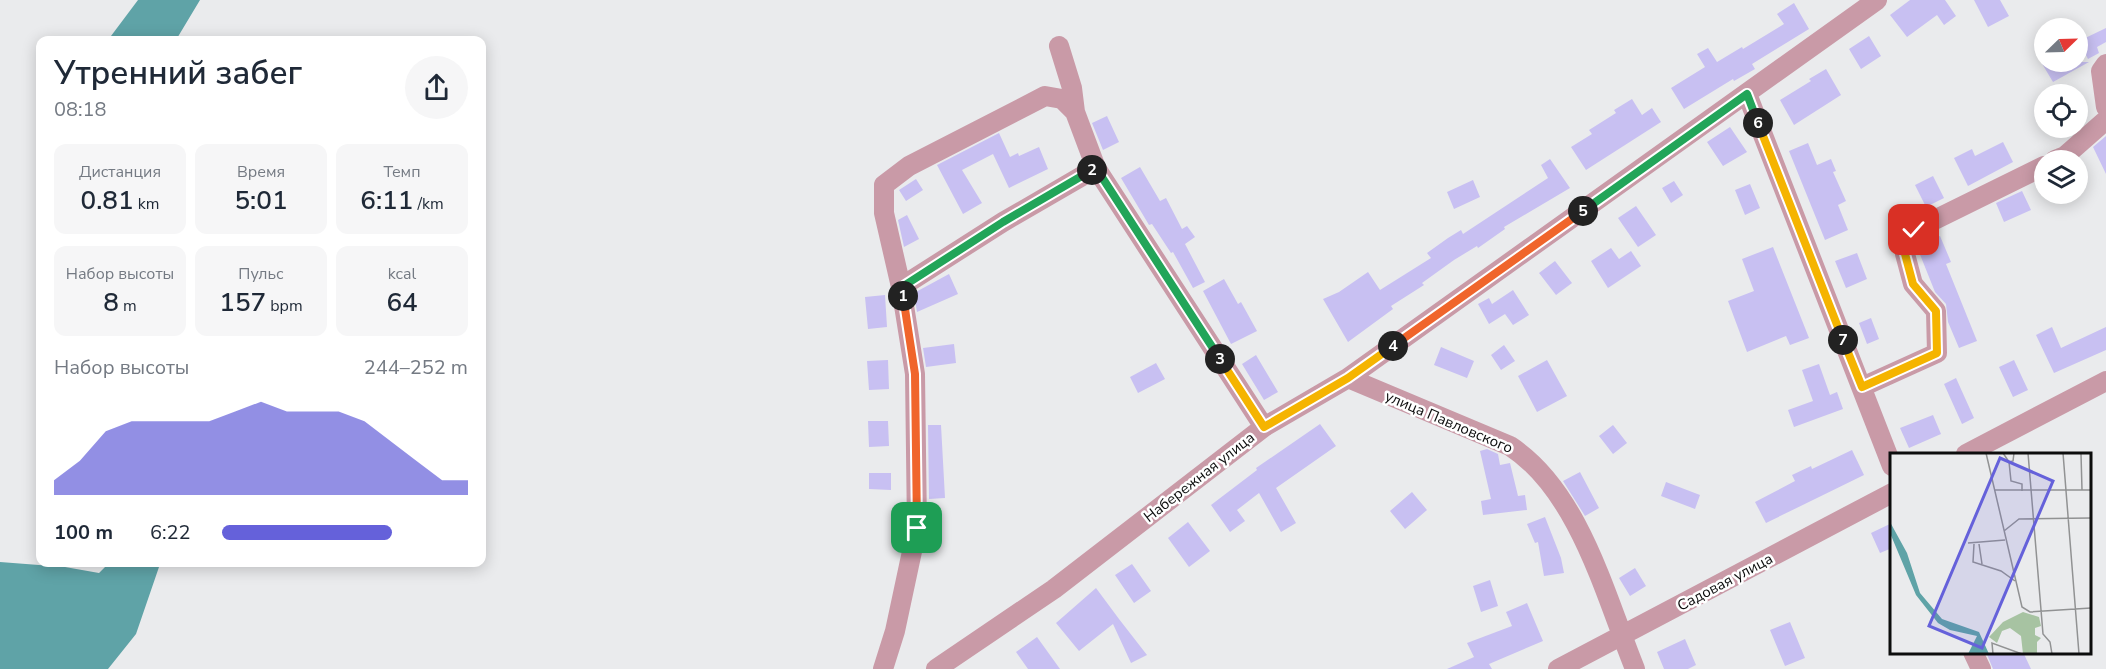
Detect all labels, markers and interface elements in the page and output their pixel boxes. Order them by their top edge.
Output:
north arrow [2034,18,2088,72]
map controls [2034,18,2088,204]
text: Утренний забег [54,51,302,96]
button: share [405,56,468,119]
button: locate [2034,84,2088,138]
text: 08:18 [54,96,107,123]
pin: 6 [1743,108,1773,138]
text: 6 [1753,112,1763,134]
button: layers [2034,150,2088,204]
pin: 2 [1077,155,1107,185]
text: 2 [1087,159,1097,181]
text: Дистанция [79,161,161,183]
text: Время [237,161,285,183]
text: Темп [384,161,420,183]
text: 0.81 [81,183,134,218]
text: 5:01 [235,183,287,218]
text: 6:11 [360,183,413,218]
text: km [134,193,159,215]
text: /km [413,193,444,215]
pin: 5 [1568,196,1598,226]
text: 5 [1578,200,1588,222]
pin [1888,204,1939,255]
icon: check [1897,213,1930,246]
text: Набор высоты [66,263,174,285]
text: Пульс [238,263,284,285]
text: kcal [388,263,416,285]
pin: 1 [888,281,918,311]
text: 8 [103,285,119,320]
text: 157 [219,285,266,320]
text: 64 [386,285,418,320]
text: 1 [898,285,908,307]
text: m [119,295,137,317]
text: bpm [266,295,303,317]
pin: 7 [1828,325,1858,355]
text: 7 [1838,329,1848,351]
pin: 4 [1378,331,1408,361]
text: 4 [1388,335,1398,357]
pin: 3 [1205,344,1235,374]
text: 3 [1215,348,1225,370]
text: Набор высоты [54,354,189,381]
text: 244–252 m [364,354,468,381]
street label: улица Павловского [1382,386,1516,458]
street label: Набережная улица [1139,427,1259,527]
inset map [1890,453,2091,654]
pin [891,502,942,553]
icon: arrive [900,511,933,544]
text: 100 m [54,519,113,546]
text: 6:22 [150,519,191,546]
street label: Садовая улица [1674,548,1776,616]

